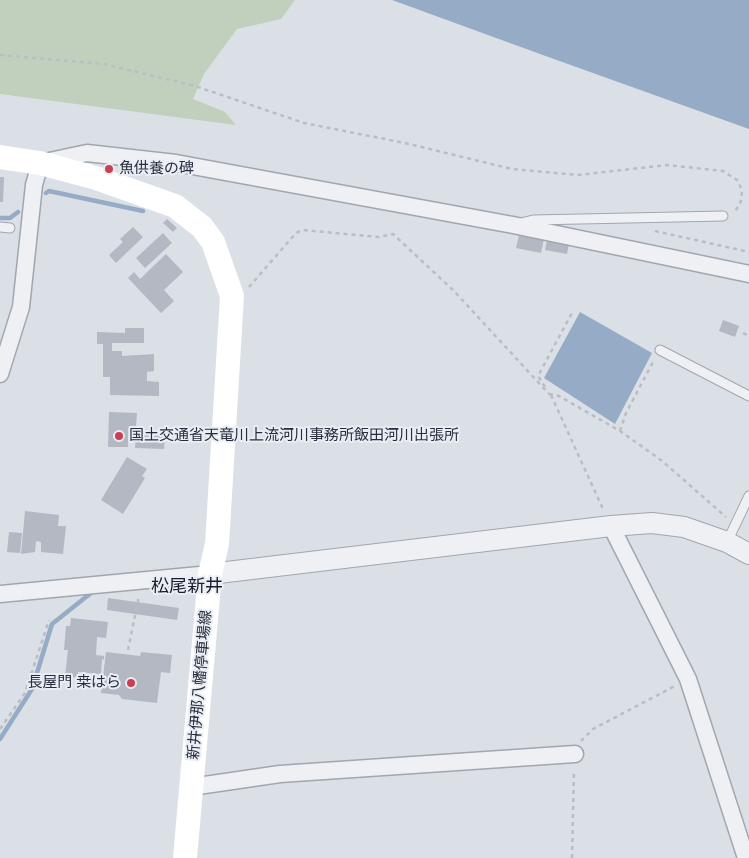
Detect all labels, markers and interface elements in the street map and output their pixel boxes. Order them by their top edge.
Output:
place label: 魚供養の碑 [119,160,194,178]
marker: 魚供養の碑 [103,163,115,175]
place label: 国土交通省天竜川上流河川事務所飯田河川出張所 [129,427,459,445]
marker: 国土交通省天竜川上流河川事務所飯田河川出張所 [113,430,125,442]
district label: 松尾新井 [151,576,223,598]
street label: 新井伊那八幡停車場線 [184,610,216,760]
place label: 長屋門 桒はら [27,674,121,692]
marker: 長屋門 桒はら [125,677,137,689]

